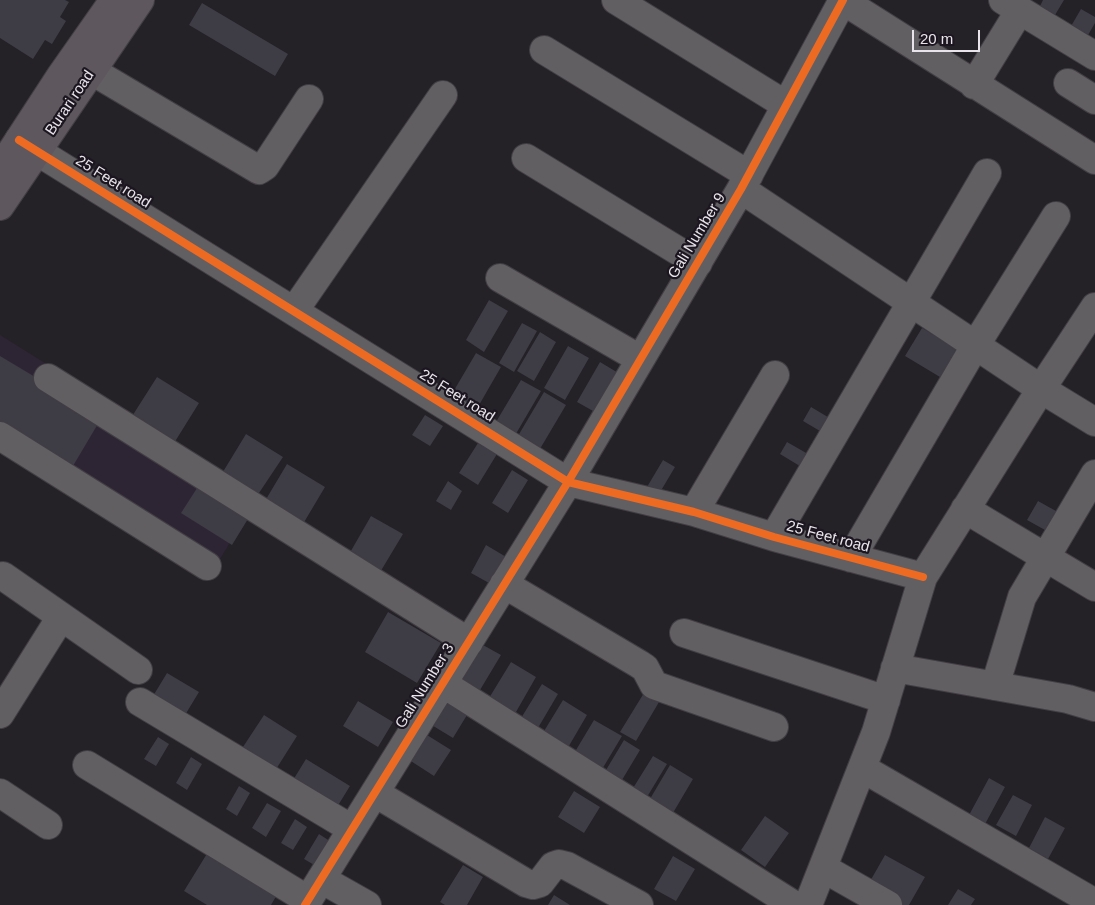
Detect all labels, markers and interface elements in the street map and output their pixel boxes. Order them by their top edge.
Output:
scale bar [915,20,982,52]
text: 20 m [920,30,953,47]
street label: Burari road [42,67,98,139]
street label: 25 Feet road [72,152,154,212]
street label: Gali Number 9 [664,190,730,282]
street label: 25 Feet road [416,366,498,426]
street label: 25 Feet road [785,517,871,557]
street label: Gali Number 3 [392,640,458,732]

